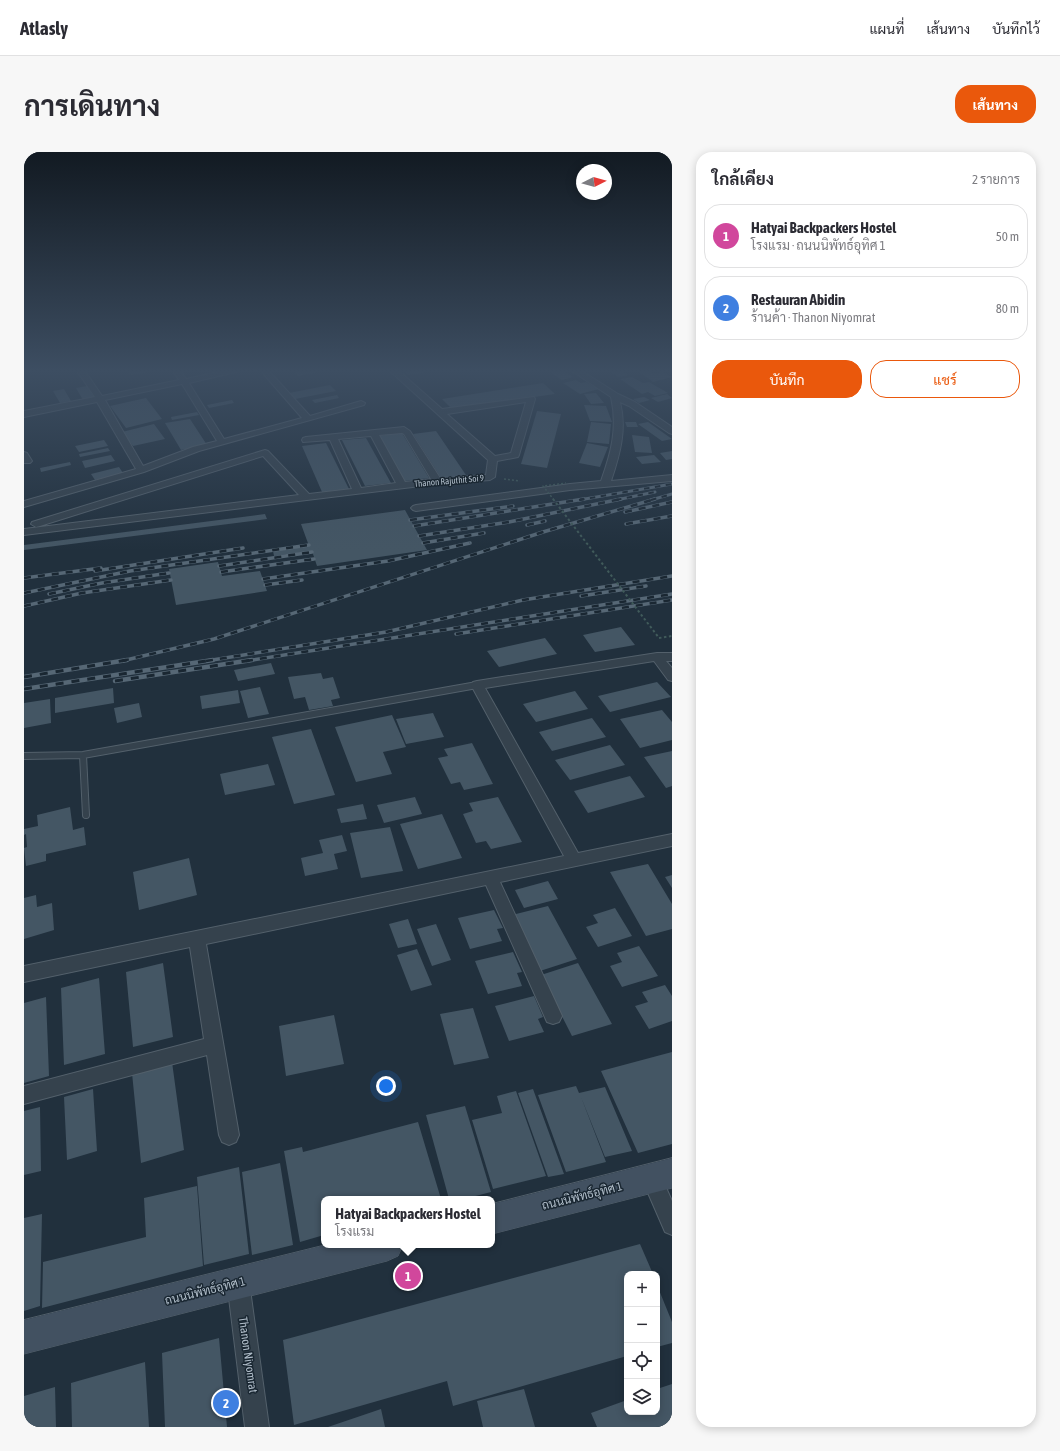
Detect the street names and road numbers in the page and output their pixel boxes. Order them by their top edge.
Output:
street label: Thanon Rajuthit Soi 9 [414,473,484,489]
street label: ถนนนิพัทธ์อุทิศ 1 [540,1178,624,1215]
street label: ถนนนิพัทธ์อุทิศ 1 [163,1273,247,1310]
street label: Thanon Niyomrat [236,1316,260,1394]

